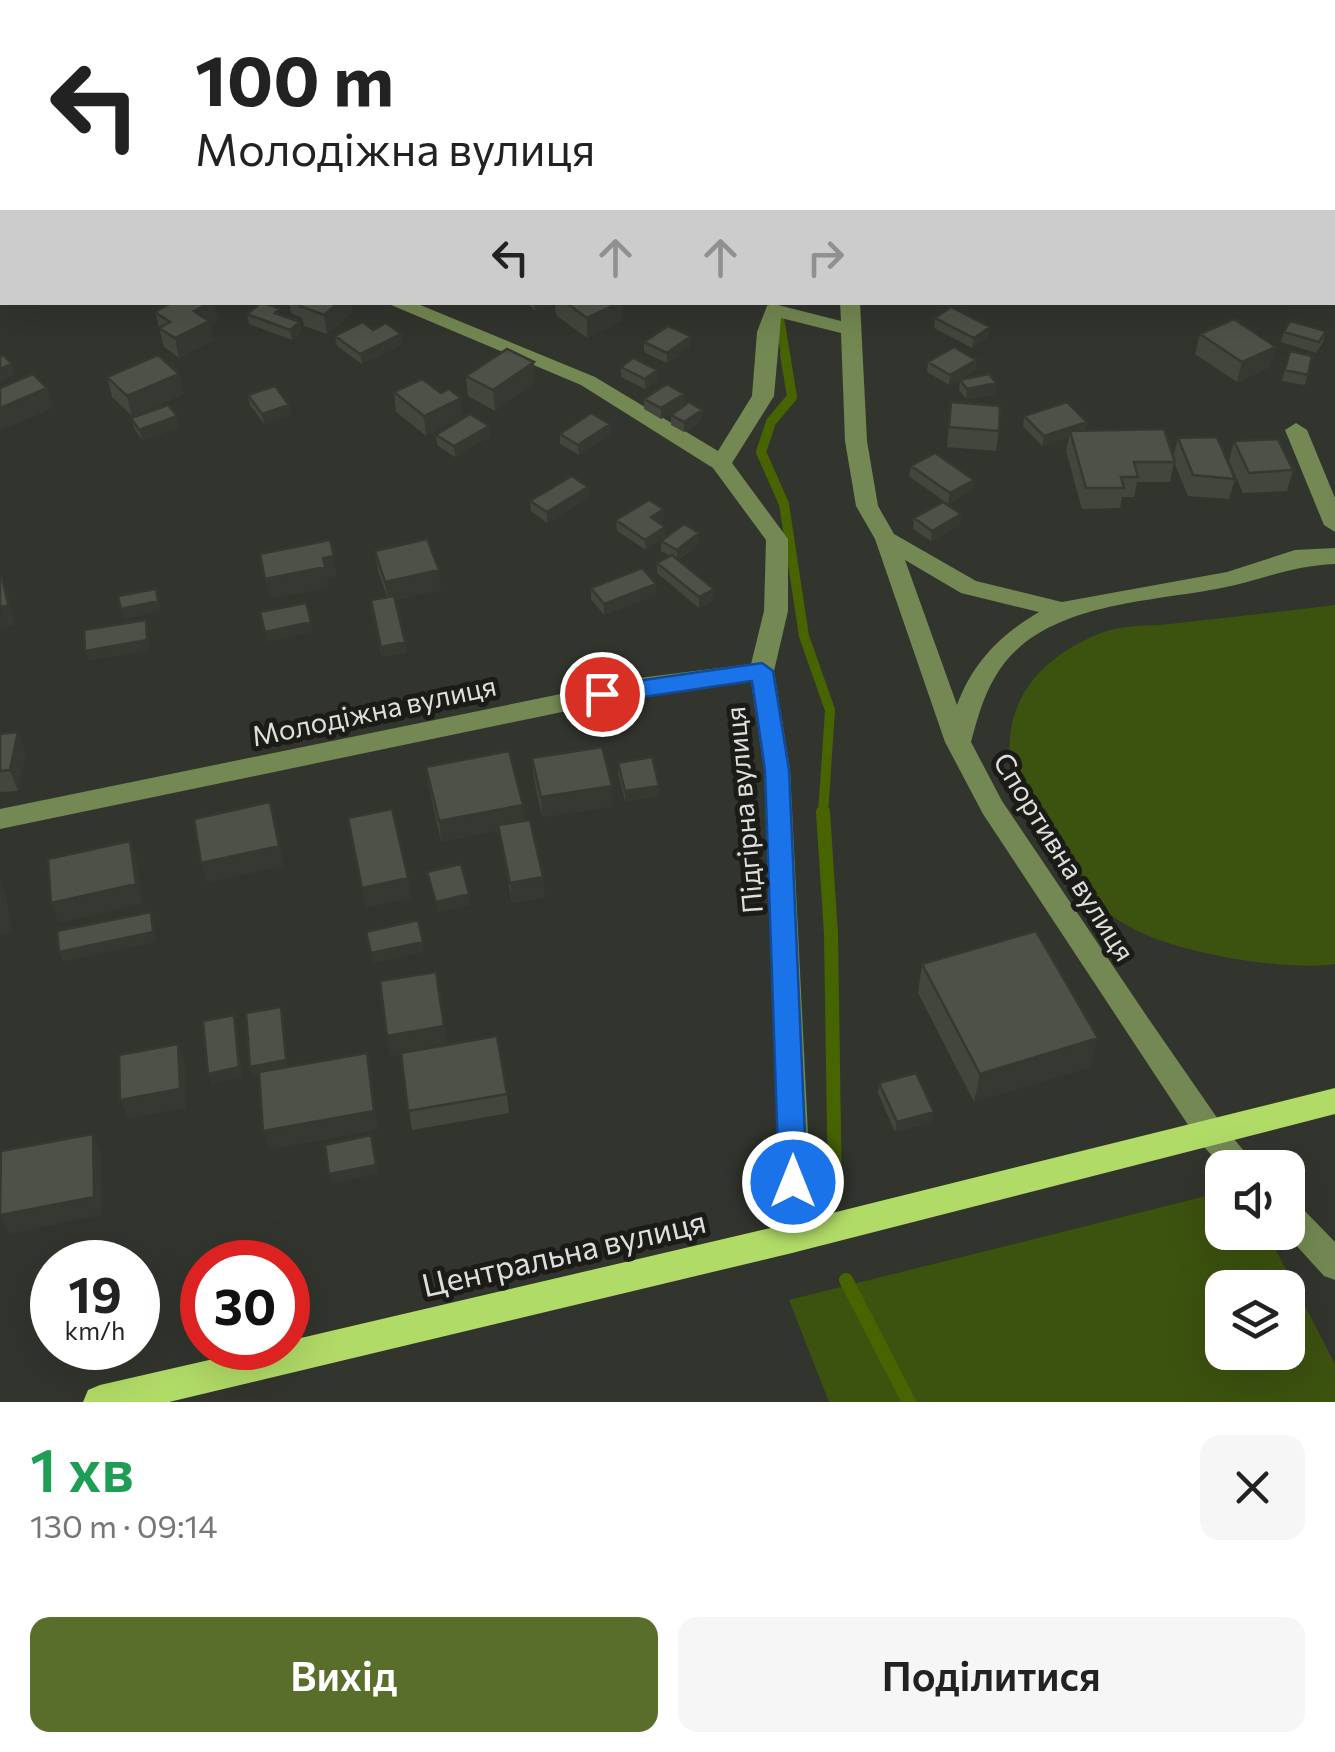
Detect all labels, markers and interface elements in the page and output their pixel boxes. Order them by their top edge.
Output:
text: 100 m [195,35,394,120]
icon: left [30,40,160,170]
text: Молодіжна вулиця [195,120,595,175]
icon: left [483,230,538,285]
icon: ahead [588,230,643,285]
icon: ahead [693,230,748,285]
icon: right [798,230,853,285]
pin [560,652,645,737]
street label: Молодіжна вулиця [248,667,499,753]
icon: arrive [575,667,630,722]
street label: Підгірна вулиця [717,705,769,915]
street label: Спортивна вулиця [987,746,1143,967]
position arrow [741,1130,845,1234]
map controls [1205,1150,1305,1370]
button: sound [1205,1150,1305,1250]
street label: Центральна вулиця [418,1200,710,1304]
speed limit sign: 30 [180,1240,310,1370]
text: 19 [68,1262,122,1323]
button: layers [1205,1270,1305,1370]
text: km/h [65,1315,125,1345]
text: 1 хв [30,1431,134,1504]
button: close [1200,1435,1305,1540]
text: 130 m · 09:14 [30,1505,217,1545]
button: Вихід [30,1617,658,1732]
button: Поділитися [678,1617,1305,1732]

